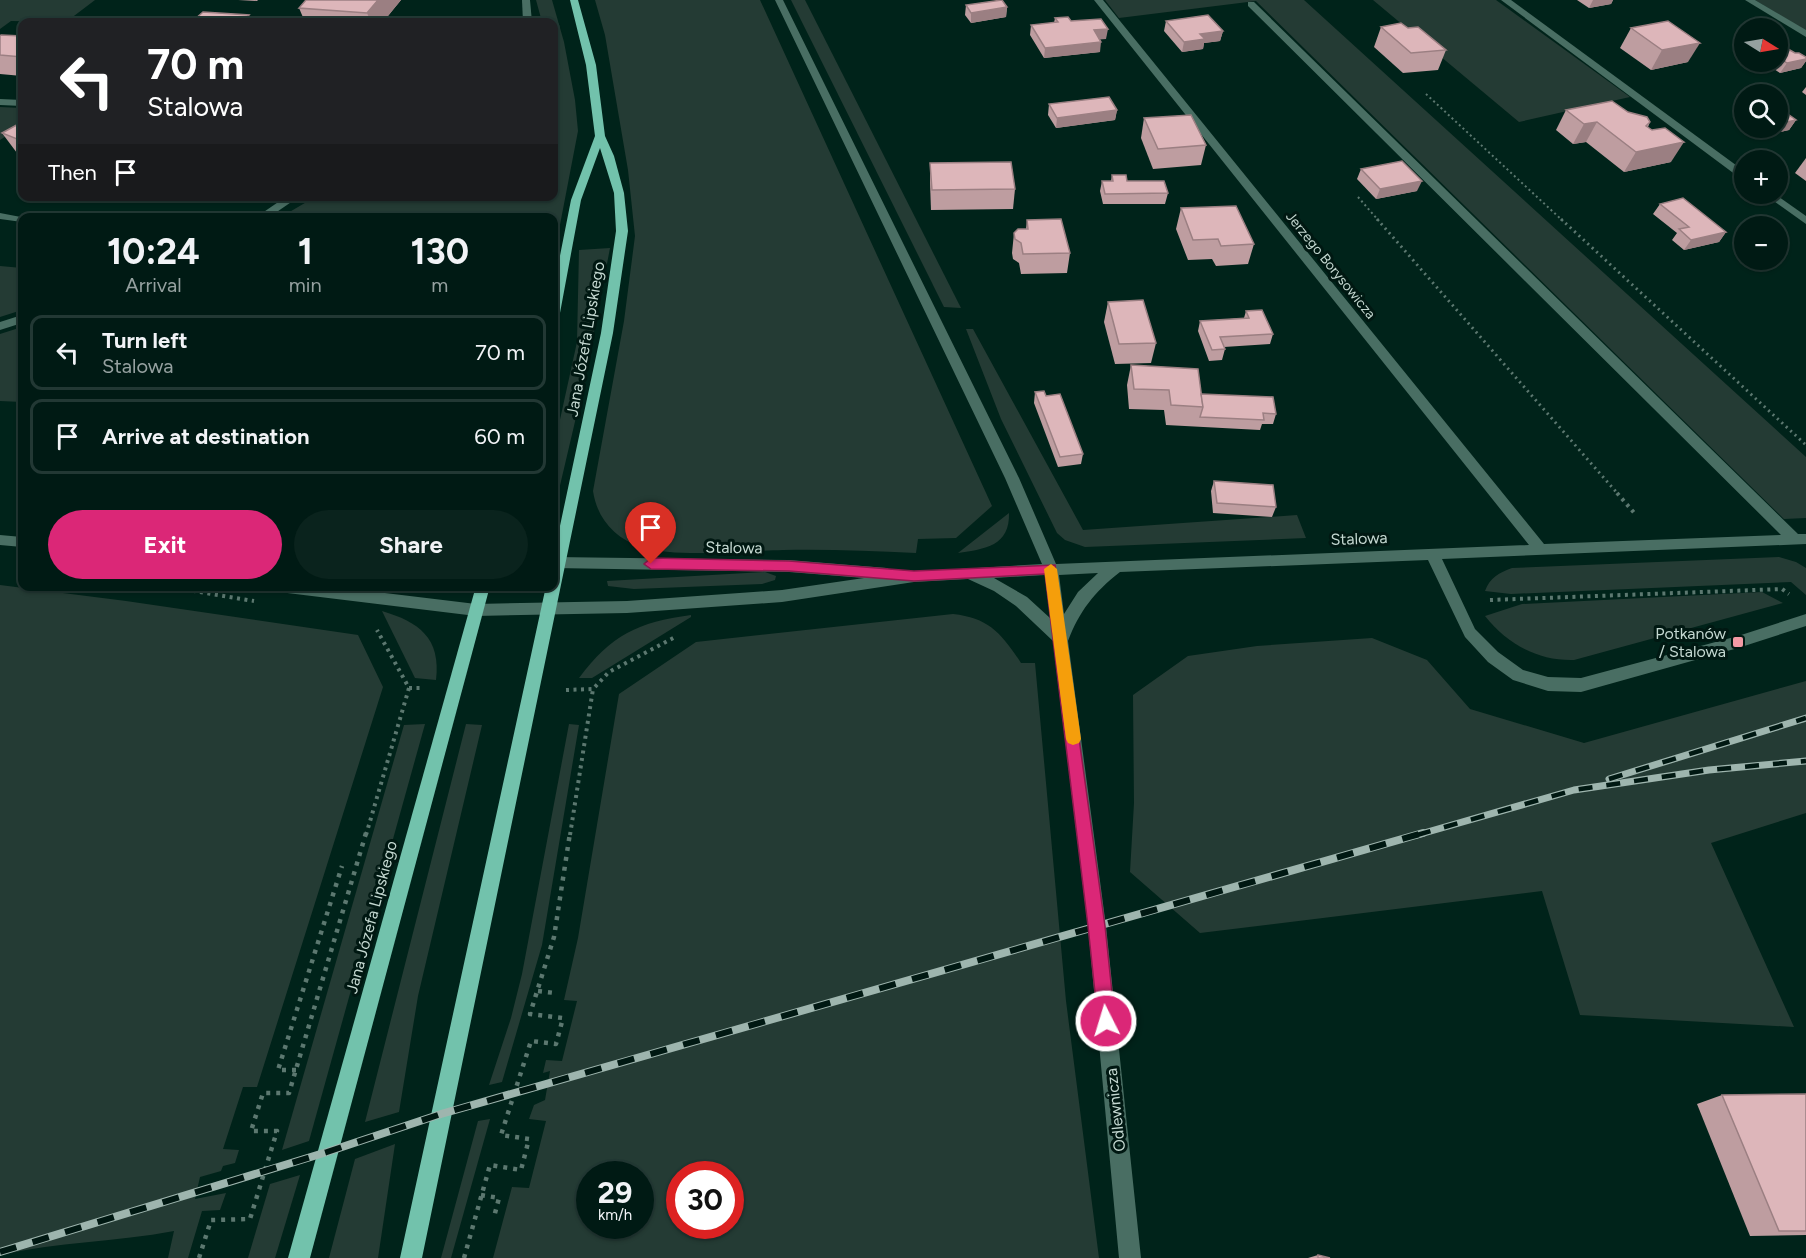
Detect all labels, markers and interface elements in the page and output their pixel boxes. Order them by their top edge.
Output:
north arrow [1734,18,1788,72]
map controls [1734,18,1788,270]
text: 70 m [147,39,244,90]
icon: left [48,42,126,120]
button: search [1734,84,1788,138]
text: Stalowa [147,90,243,123]
button: + [1734,150,1788,204]
icon: arrive [109,156,142,189]
text: Then [48,159,97,186]
street label: Jerzego Borysowicza [1282,208,1379,322]
button: − [1734,216,1788,270]
text: 10:24 [107,230,200,273]
text: 1 [298,230,313,273]
text: 130 [411,230,469,273]
street label: Jana Józefa Lipskiego [562,260,609,418]
text: Arrival [125,273,182,297]
text: min [289,273,322,297]
text: m [431,273,448,297]
text: Turn left [102,327,188,354]
icon: left [51,336,84,369]
text: 70 m [475,339,525,366]
text: Stalowa [102,354,173,378]
icon: arrive [51,420,84,453]
text: Arrive at destination [102,423,310,450]
text: 60 m [474,423,525,450]
pin [625,502,676,564]
button: Exit [48,510,282,579]
button: Share [294,510,528,579]
icon: arrive [634,511,667,544]
street label: Stalowa [1330,528,1388,549]
street label: Stalowa [705,538,763,557]
place label: Potkanów / Stalowa [1655,624,1726,661]
marker: Potkanów / Stalowa [1731,635,1745,649]
street label: Jana Józefa Lipskiego [342,839,401,996]
position arrow [1074,989,1138,1053]
street label: Odlewnicza [1102,1067,1129,1153]
speed limit sign: 30 [666,1161,744,1239]
text: 29 [598,1174,632,1211]
text: km/h [598,1206,632,1224]

